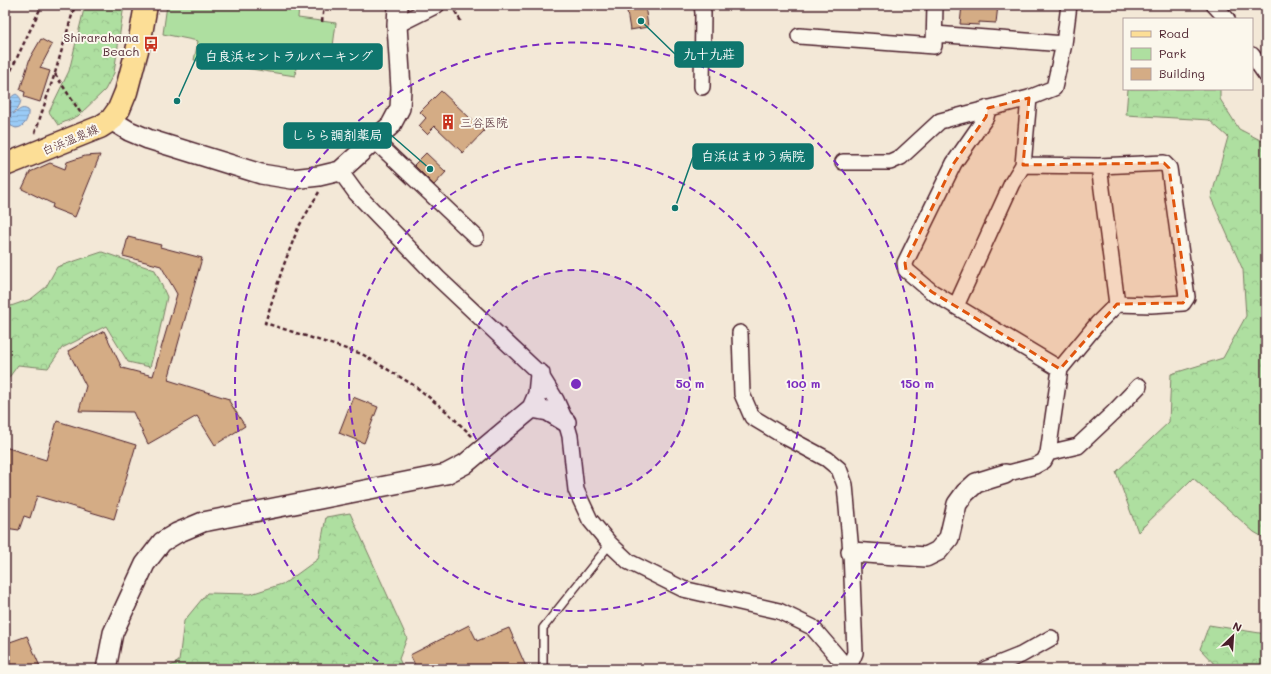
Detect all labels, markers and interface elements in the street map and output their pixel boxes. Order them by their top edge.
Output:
legend [1123,18,1253,90]
text: Road [1159,25,1189,41]
place label: Shirarahama Beach [64,29,139,59]
bus stop icon: Shirarahama Beach [142,35,160,53]
callout: 九十九莊 [675,42,743,67]
callout: 白良浜セントラルパーキング [197,44,382,69]
text: 九十九莊 [683,45,735,62]
text: Park [1159,45,1186,61]
text: 白良浜セントラルパーキング [205,47,373,64]
text: Building [1159,65,1205,81]
building icon: 三谷医院 [439,113,457,131]
place label: 三谷医院 [460,114,508,130]
street label: 白浜温泉線 [39,120,101,158]
callout: しらら調剤薬局 [284,123,391,148]
text: しらら調剤薬局 [291,126,383,143]
callout: 白浜はまゆう病院 [693,144,813,169]
text: 白浜はまゆう病院 [701,147,805,164]
text: 50 m [676,375,704,391]
text: 100 m [786,375,820,391]
text: 150 m [900,375,934,391]
centre of rings [569,377,583,391]
north arrow [1213,616,1253,656]
text: N [1230,618,1244,635]

